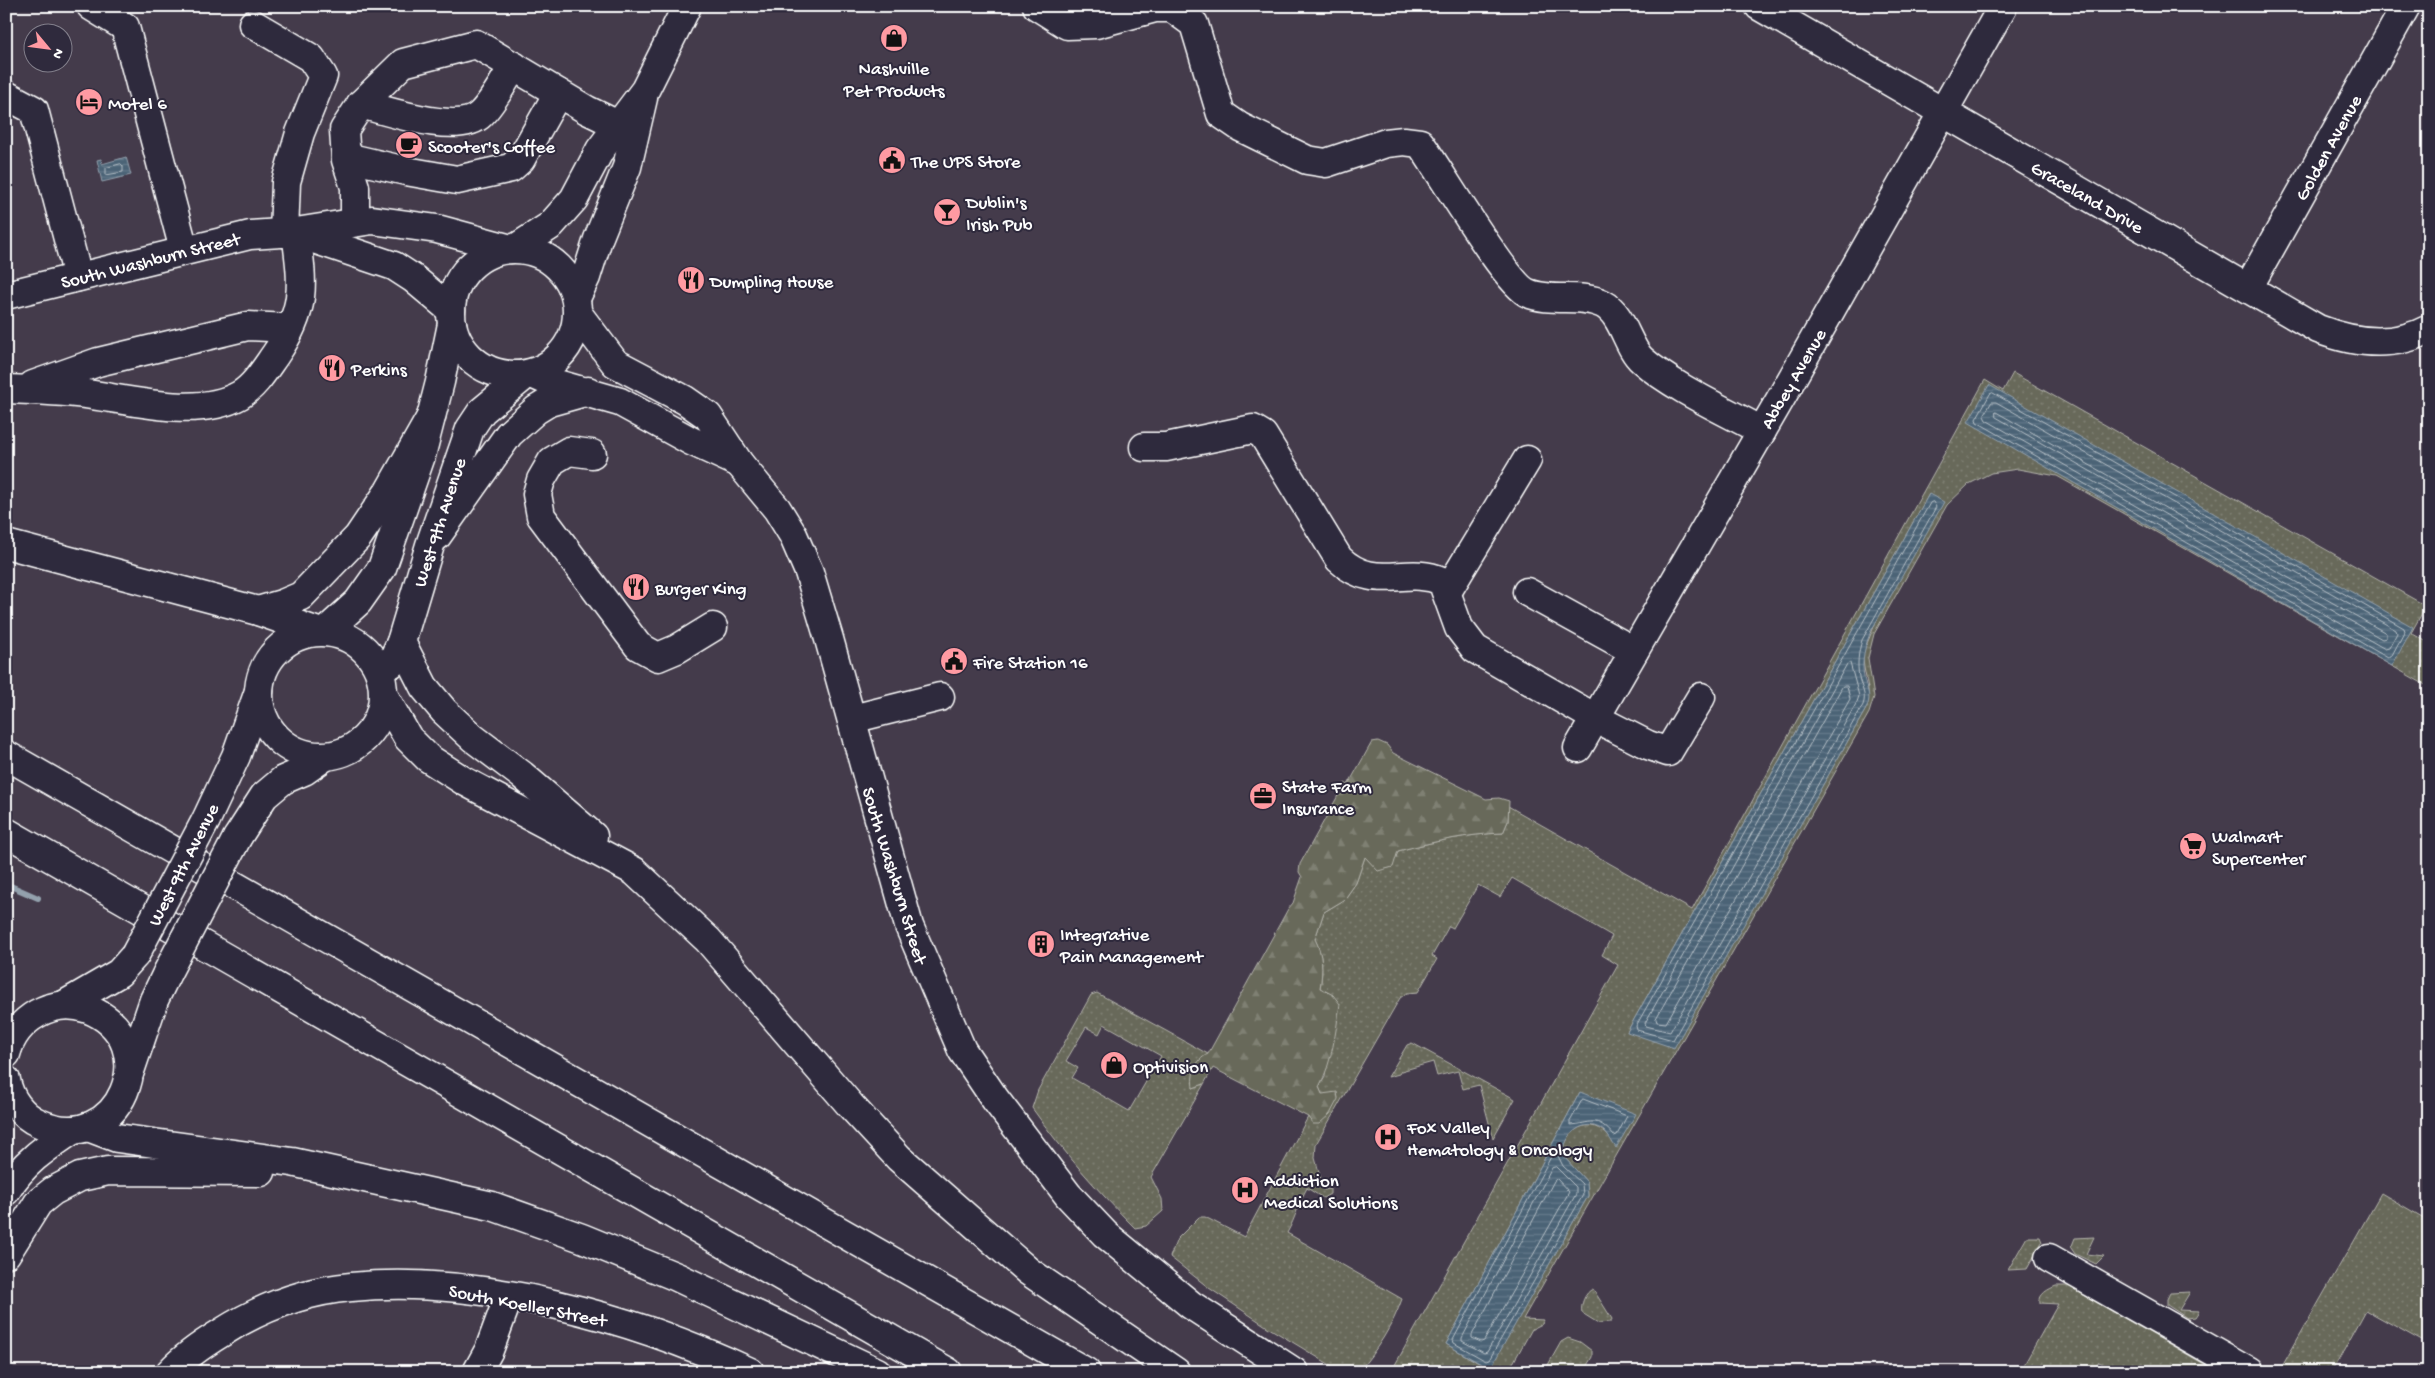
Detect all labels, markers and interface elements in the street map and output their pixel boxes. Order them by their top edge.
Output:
north arrow [22,22,72,72]
shop icon: Nashville Pet Products [879,23,909,53]
text: N [48,45,67,61]
place label: Nashville Pet Products [843,59,945,104]
hotel icon: Motel 6 [74,87,104,117]
street label: Golden Avenue [2291,92,2369,206]
place label: Motel 6 [108,94,167,117]
cafe icon: Scooter's Coffee [394,130,424,160]
place label: Scooter's Coffee [428,137,555,160]
public building icon: The UPS Store [877,145,907,175]
place label: The UPS Store [910,152,1021,175]
street label: Graceland Drive [2026,157,2147,241]
place label: Dublin's Irish Pub [964,193,1033,238]
bar icon: Dublin's Irish Pub [932,197,962,227]
street label: South Washburn Street [59,228,245,296]
restaurant icon: Dumpling House [676,265,706,295]
place label: Dumpling House [708,272,833,295]
street label: Abbey Avenue [1757,325,1833,434]
restaurant icon: Perkins [317,353,347,383]
place label: Perkins [350,360,408,383]
street label: West 9th Avenue [410,455,473,591]
restaurant icon: Burger King [621,572,651,602]
place label: Burger King [654,579,747,602]
public building icon: Fire Station 16 [939,646,969,676]
place label: Fire Station 16 [972,653,1088,676]
place label: State Farm Insurance [1282,777,1372,822]
office icon: State Farm Insurance [1248,781,1278,811]
street label: South Washburn Street [855,785,931,969]
street label: West 9th Avenue [144,800,226,931]
place label: Walmart Supercenter [2212,827,2307,872]
supermarket icon: Walmart Supercenter [2178,831,2208,861]
place label: Integrative Pain Management [1059,925,1205,970]
building icon: Integrative Pain Management [1026,929,1056,959]
shop icon: Optivision [1099,1050,1129,1080]
place label: Optivision [1133,1057,1208,1080]
place label: Fox Valley Hematology & Oncology [1406,1118,1593,1163]
hospital icon: Fox Valley Hematology & Oncology [1373,1122,1403,1152]
place label: Addiction Medical Solutions [1264,1171,1398,1216]
hospital icon: Addiction Medical Solutions [1230,1175,1260,1205]
street label: South Koeller Street [446,1281,610,1334]

